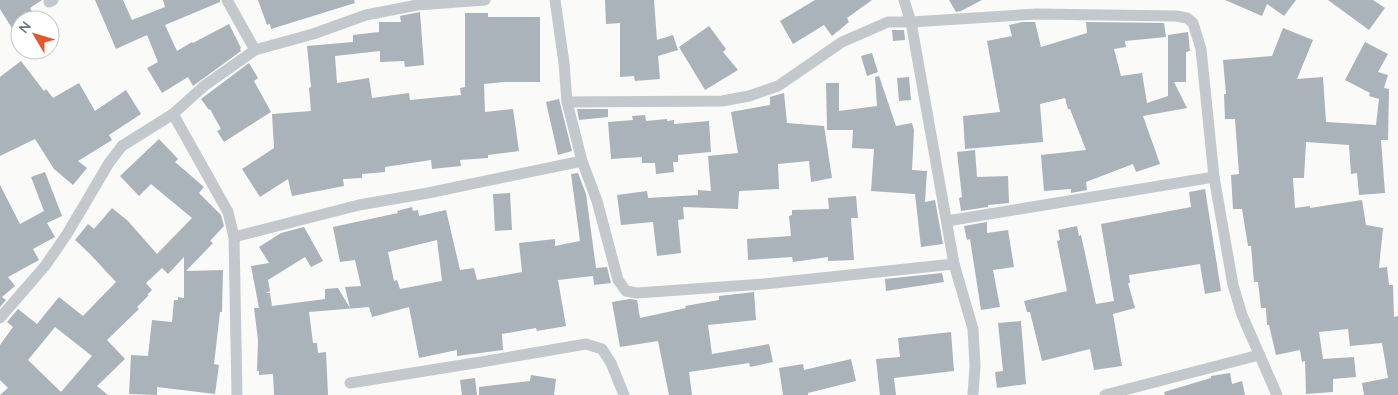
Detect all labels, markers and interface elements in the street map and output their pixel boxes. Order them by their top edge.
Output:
north arrow [10,10,60,60]
text: N [14,17,35,37]

